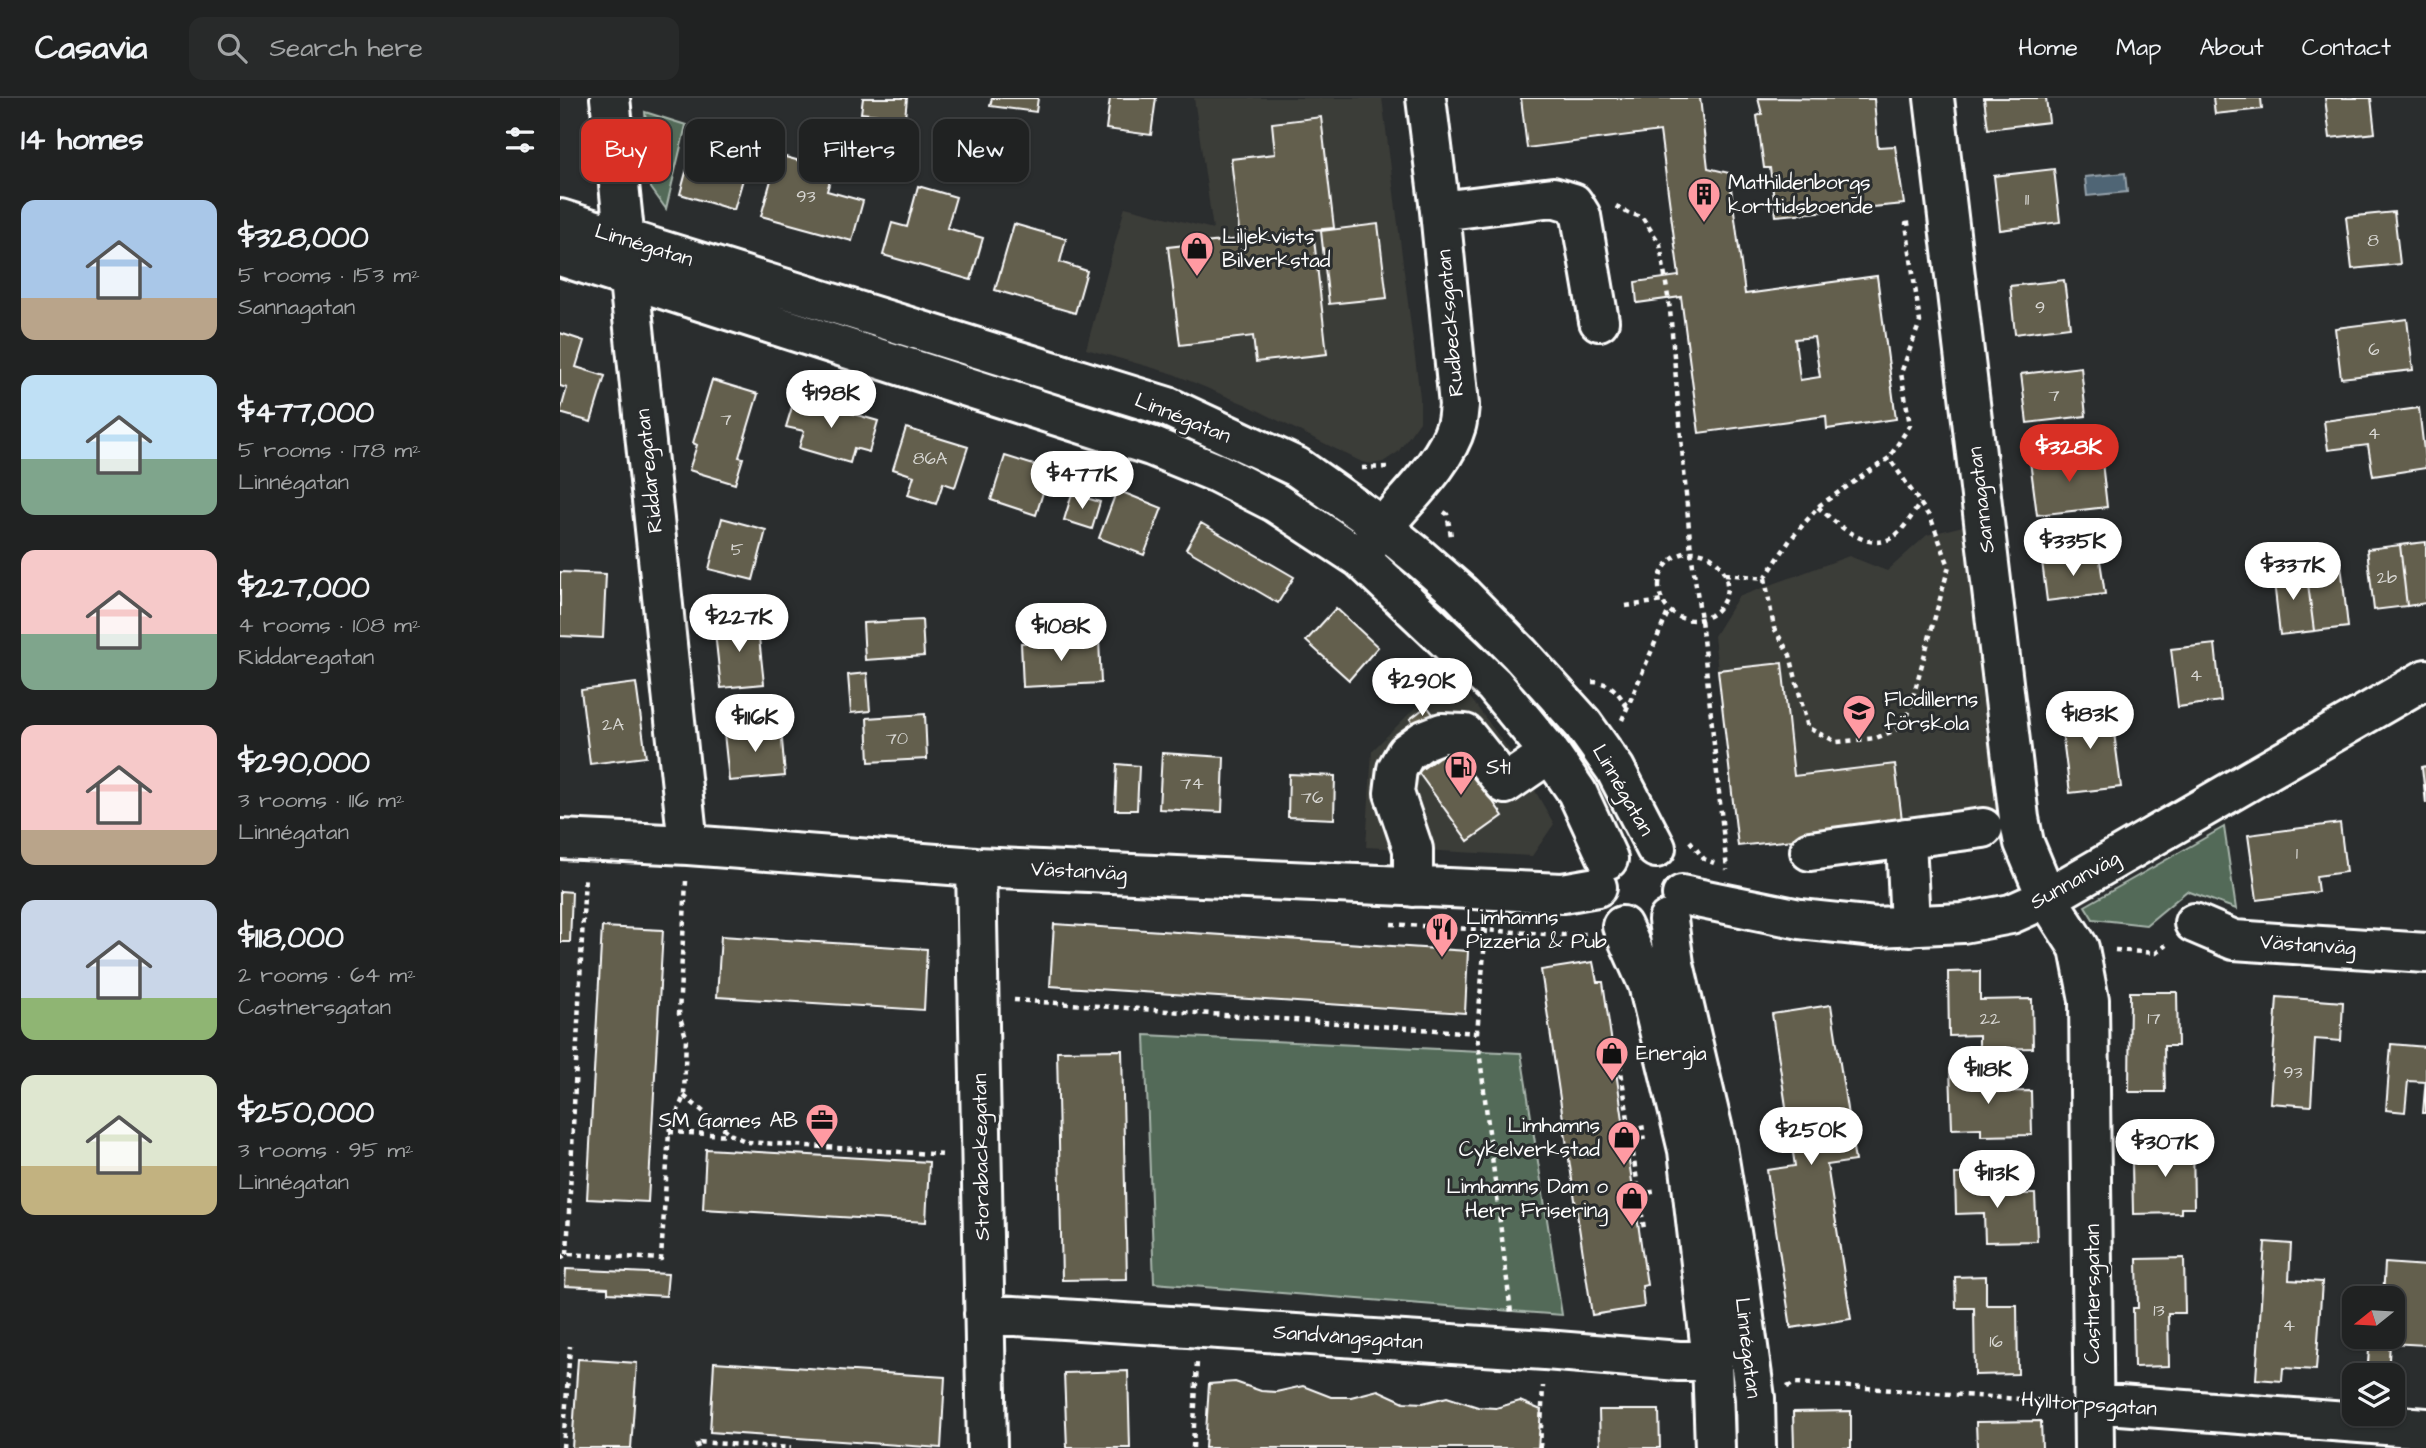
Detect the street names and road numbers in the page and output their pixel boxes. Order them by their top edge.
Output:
street label: Linnégatan [591,216,697,276]
street label: Rudbecksgatan [1429,248,1473,398]
street label: Linnégatan [1130,386,1235,452]
street label: Riddaregatan [628,407,672,534]
street label: Sannagatan [1960,445,2004,555]
street label: Linnégatan [1583,739,1661,842]
street label: Sunnanväg [2025,843,2126,918]
street label: Västanväg [1030,854,1128,890]
street label: Västanväg [2259,927,2357,965]
street label: Storabackegatan [965,1073,999,1241]
street label: Castnersgatan [2078,1224,2109,1364]
street label: Linnégatan [1725,1296,1769,1400]
street label: Sandvångsgatan [1272,1317,1424,1359]
street label: Hylltorpsgatan [2020,1385,2158,1425]

